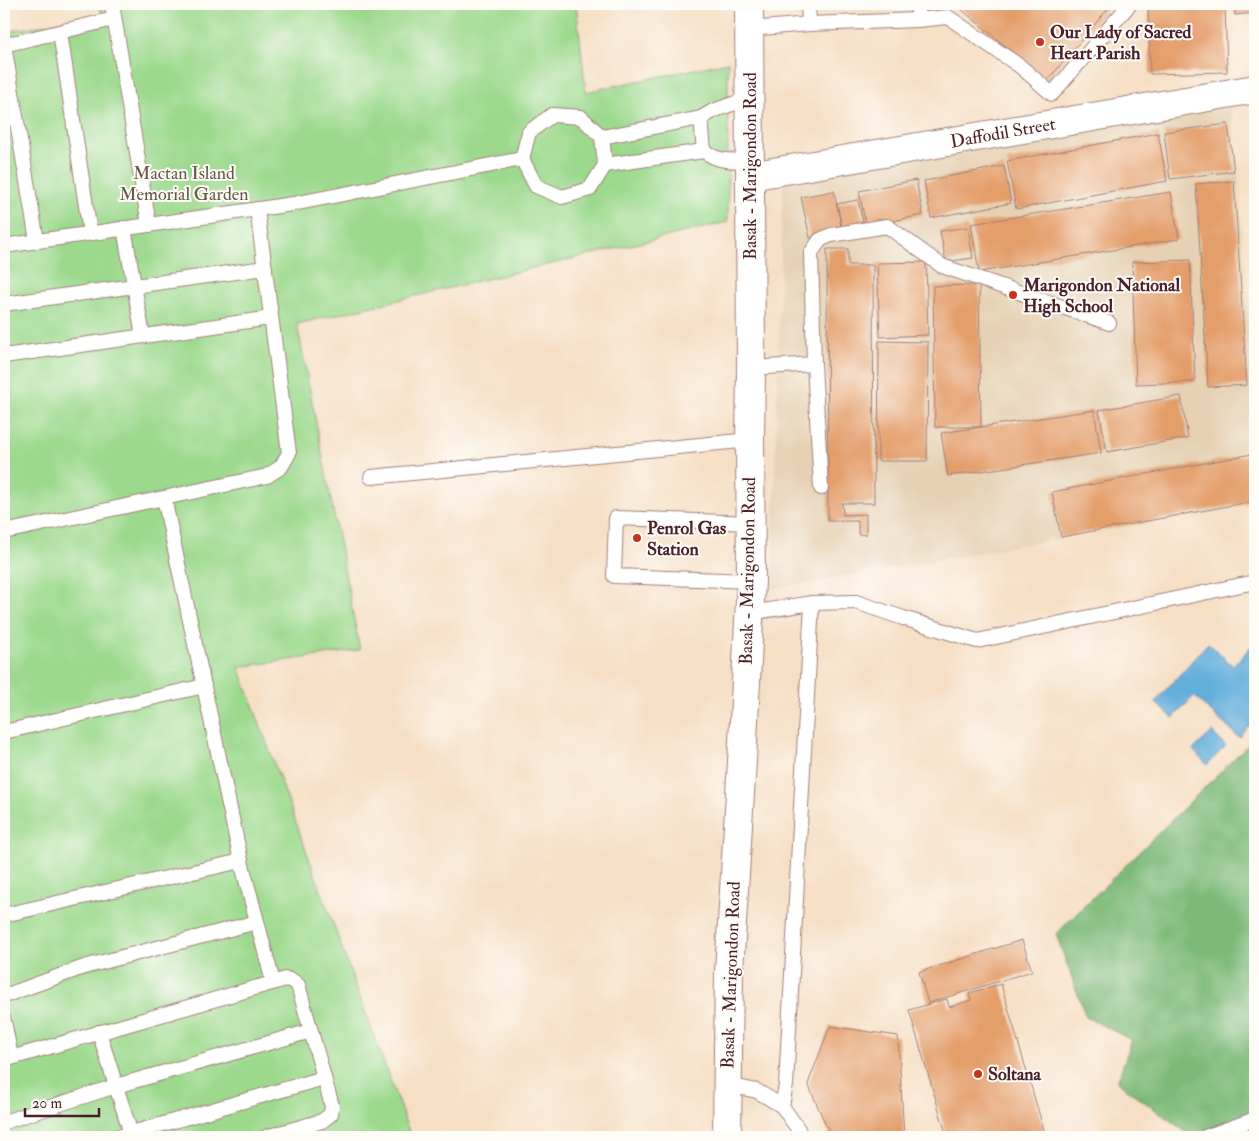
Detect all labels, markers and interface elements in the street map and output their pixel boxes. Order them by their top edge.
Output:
place label: Our Lady of Sacred Heart Parish [1050,21,1192,65]
marker: Our Lady of Sacred Heart Parish [1034,36,1046,48]
street label: Basak - Marigondon Road [739,72,762,260]
street label: Daffodil Street [949,112,1058,154]
park label: Mactan Island Memorial Garden [119,162,249,206]
place label: Marigondon National High School [1022,274,1181,318]
marker: Marigondon National High School [1007,289,1019,301]
street label: Basak - Marigondon Road [735,477,761,665]
place label: Penrol Gas Station [647,517,726,561]
marker: Penrol Gas Station [631,532,643,544]
street label: Basak - Marigondon Road [716,881,746,1069]
place label: Soltana [988,1063,1042,1086]
marker: Soltana [972,1068,984,1080]
scale bar [25,1086,99,1118]
text: 20 m [32,1094,62,1113]

